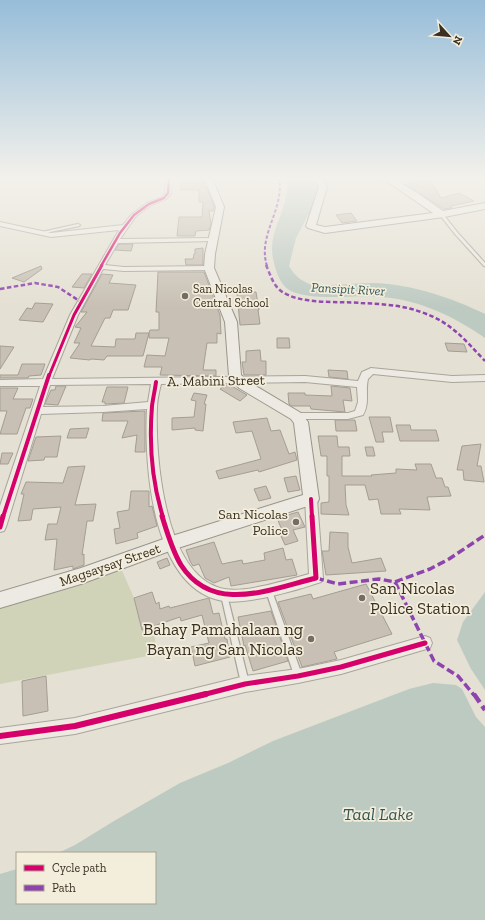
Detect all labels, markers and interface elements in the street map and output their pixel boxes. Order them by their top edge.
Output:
north arrow [429,16,469,56]
text: N [449,34,465,48]
water label: Pansipit River [311,280,386,298]
place label: San Nicolas Central School [193,282,269,310]
marker: San Nicolas Central School [180,291,190,301]
street label: A. Mabini Street [167,372,266,390]
place label: San Nicolas Police [218,506,288,539]
marker: San Nicolas Police [291,517,301,527]
street label: Magsaysay Street [57,539,163,590]
place label: San Nicolas Police Station [370,578,470,618]
marker: San Nicolas Police Station [357,593,367,603]
place label: Bahay Pamahalaan ng Bayan ng San Nicolas [143,619,304,659]
marker: Bahay Pamahalaan ng Bayan ng San Nicolas [306,634,316,644]
water label: Taal Lake [343,803,413,825]
legend [16,852,156,904]
text: Cycle path [52,861,107,875]
text: Path [52,881,76,895]

